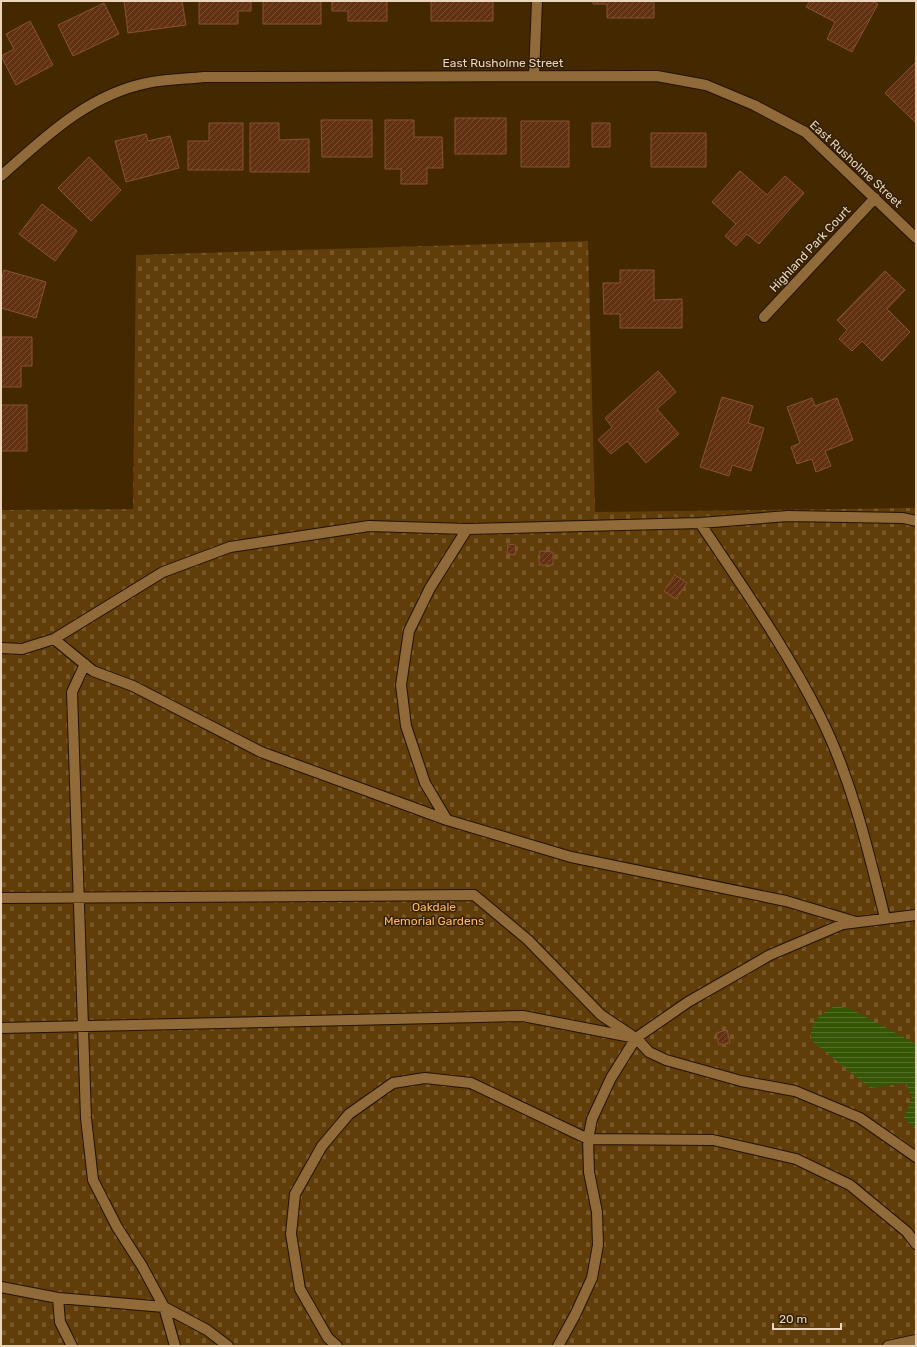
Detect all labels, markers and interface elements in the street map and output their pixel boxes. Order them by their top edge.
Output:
street label: East Rusholme Street [443,56,564,70]
street label: East Rusholme Street [807,118,905,211]
street label: Highland Park Court [767,203,854,295]
park label: Oakdale Memorial Gardens [384,900,484,928]
scale bar [773,1305,841,1331]
text: 20 m [779,1312,807,1326]

